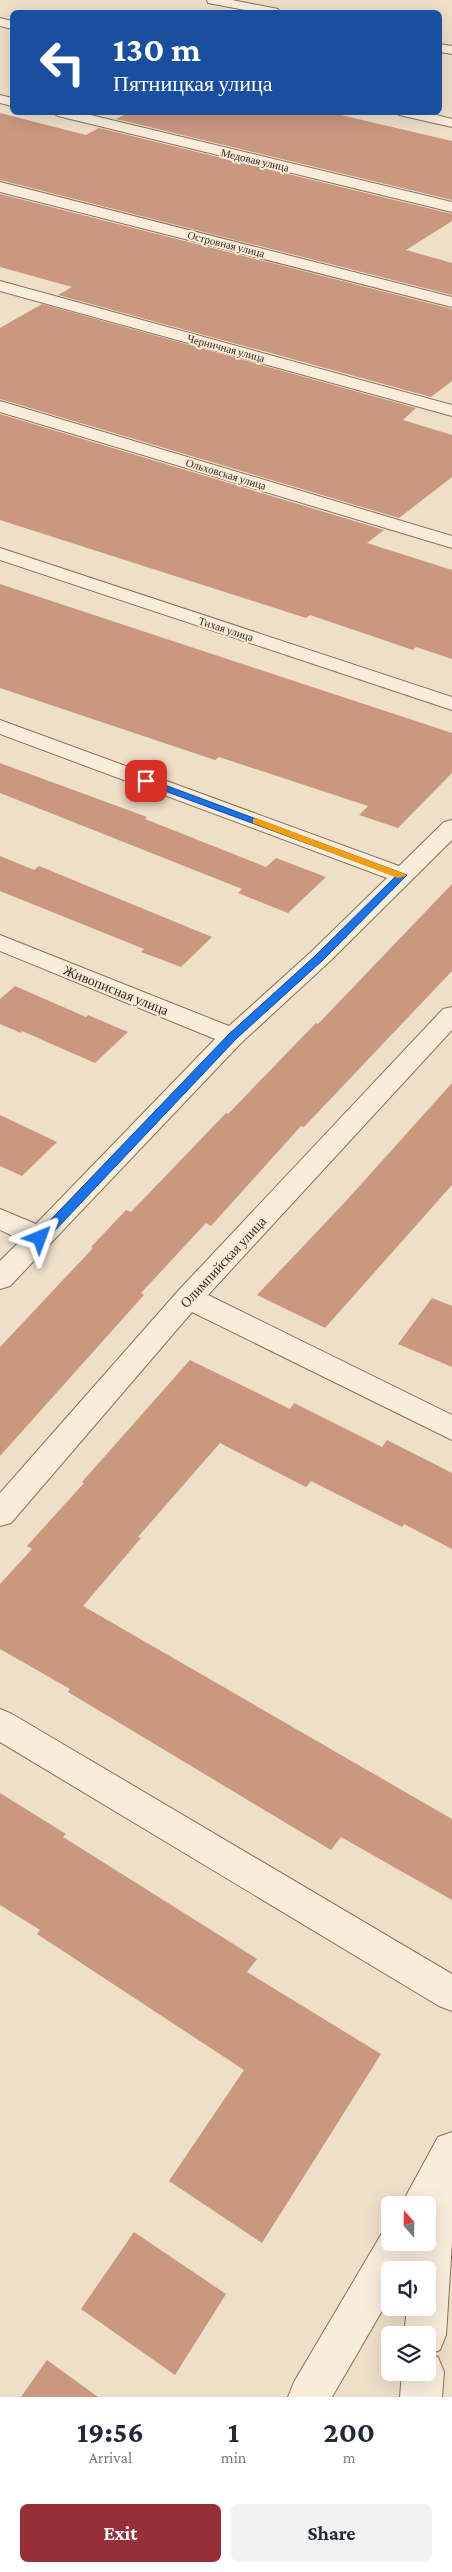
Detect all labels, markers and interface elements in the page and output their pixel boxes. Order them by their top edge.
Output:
icon: left [30,30,95,95]
text: 130 m [113,30,201,69]
text: Пятницкая улица [113,71,273,96]
street label: Медовая улица [220,146,290,174]
street label: Островная улица [186,229,266,259]
street label: Черничная улица [186,332,266,364]
street label: Ольховская улица [184,456,268,492]
street label: Тихая улица [197,615,255,644]
pin [125,760,167,802]
icon: arrive [132,767,160,795]
street label: Живописная улица [61,962,172,1019]
position arrow [13,1211,65,1263]
street label: Олимпийская улица [177,1213,270,1311]
north arrow [381,2196,436,2251]
map controls [381,2196,436,2381]
button: sound [381,2261,436,2316]
button: layers [381,2326,436,2381]
text: 19:56 [77,2415,144,2448]
text: 1 [228,2415,239,2448]
text: 200 [323,2415,375,2448]
text: Arrival [89,2449,132,2466]
text: min [221,2449,246,2466]
text: m [343,2449,356,2466]
button: Exit [20,2504,221,2562]
button: Share [231,2504,432,2562]

